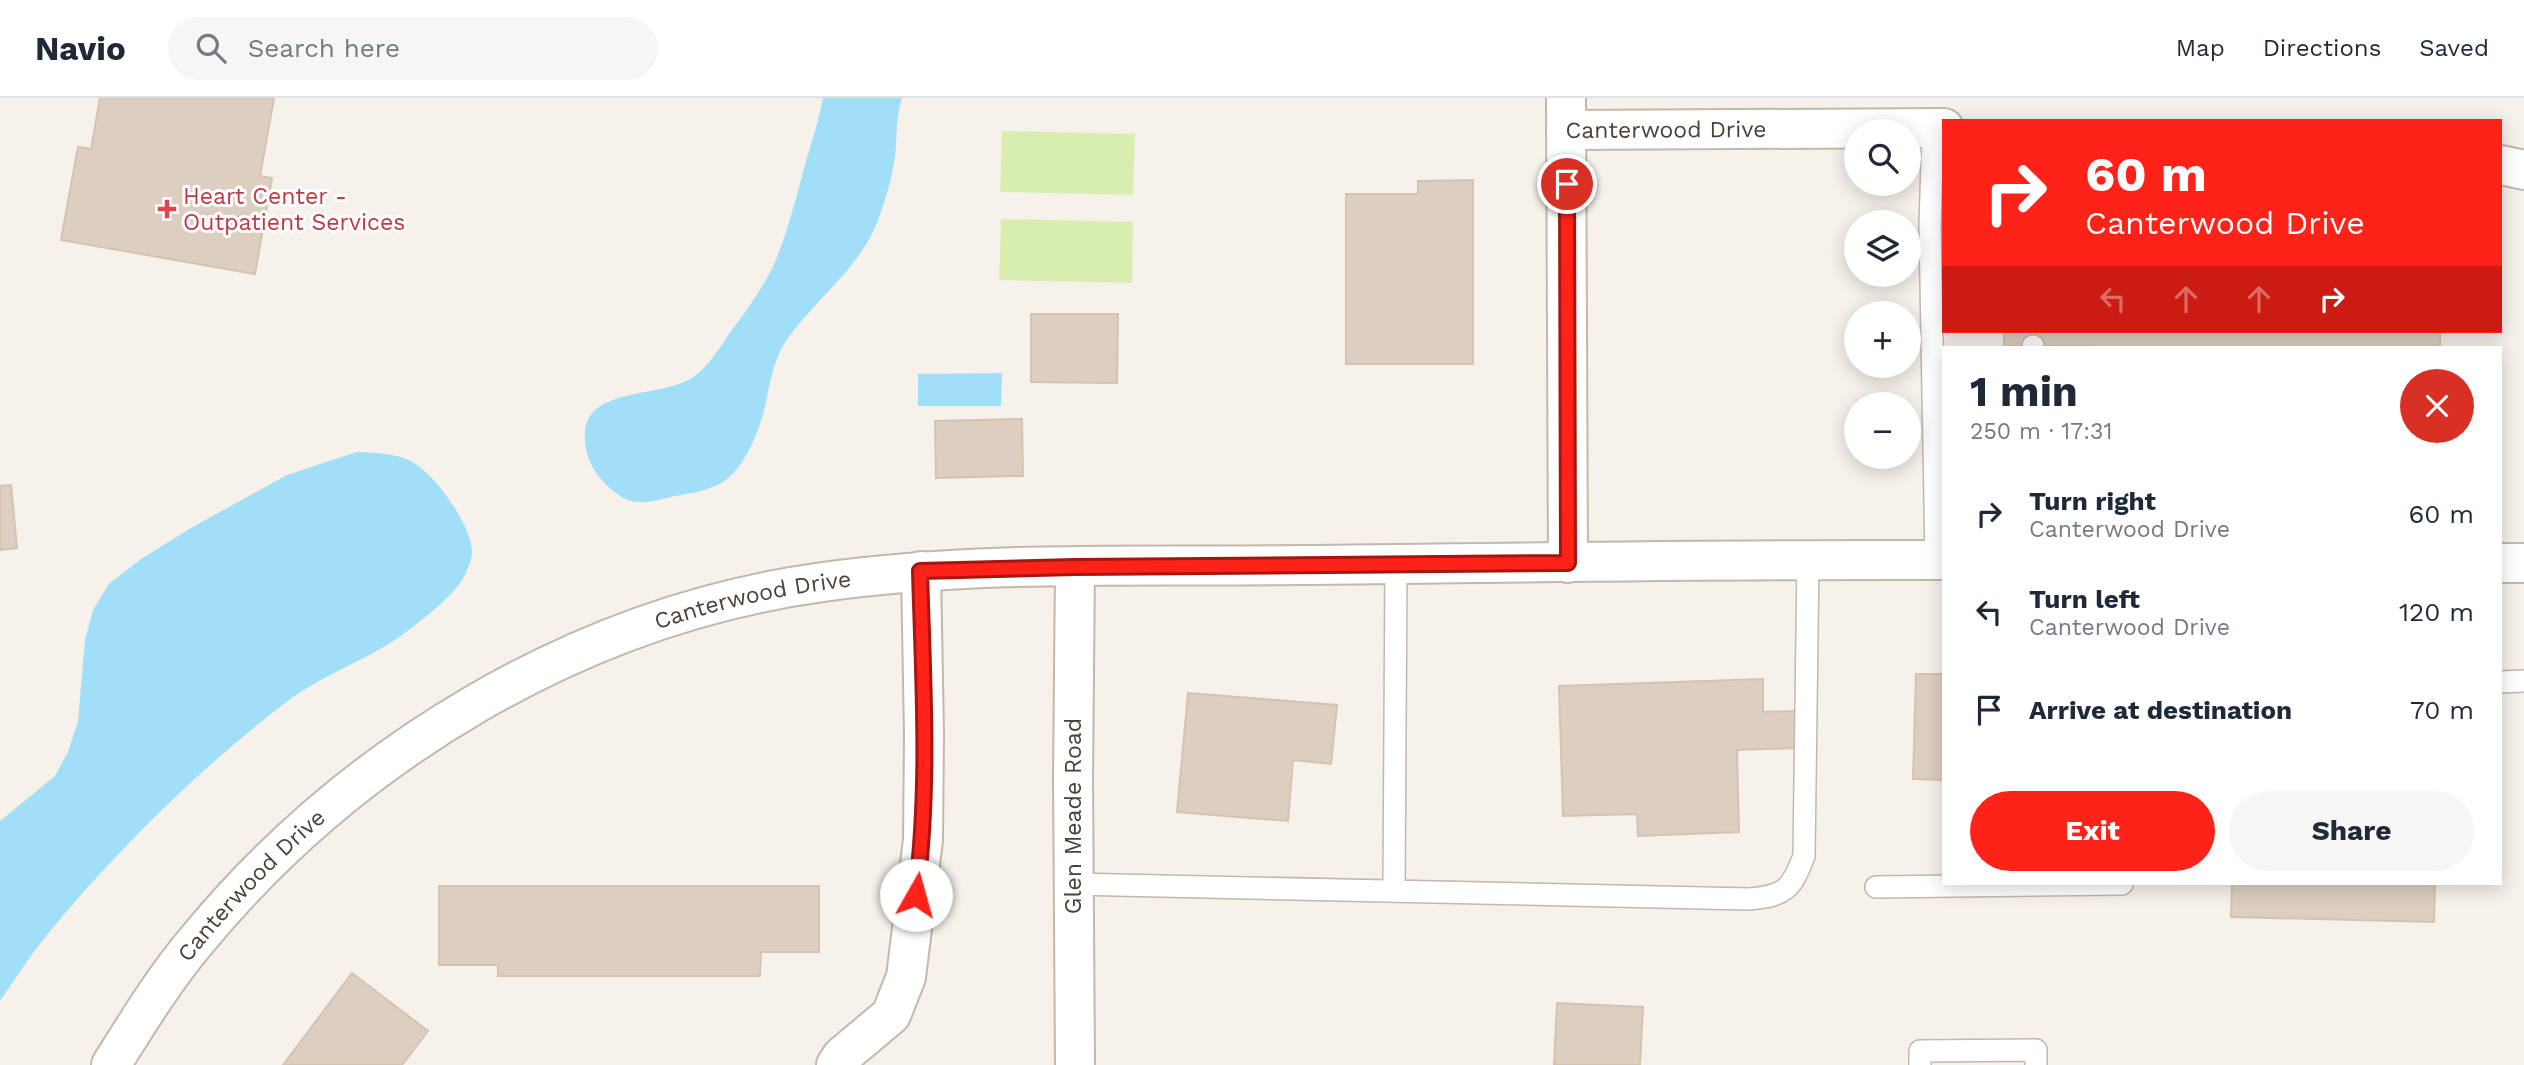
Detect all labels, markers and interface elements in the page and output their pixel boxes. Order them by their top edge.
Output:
search box [168,17,658,80]
text: Navio [35,29,126,68]
icon: search [192,29,230,67]
text: Search here [248,33,400,63]
text: Map [2176,34,2225,62]
text: Directions [2263,34,2381,62]
text: Saved [2419,34,2489,62]
street label: Canterwood Drive [1565,116,1767,144]
map controls [1844,119,1921,469]
button: search [1844,119,1921,196]
text: 60 m [2085,145,2207,203]
icon: right [1970,147,2061,238]
pin [1537,154,1597,214]
icon: arrive [1548,165,1586,203]
place label: Heart Center - Outpatient Services [183,183,405,236]
marker: Heart Center - Outpatient Services [157,199,177,219]
text: Canterwood Drive [2085,204,2365,242]
button: layers [1844,210,1921,287]
icon: left [2094,280,2132,318]
icon: ahead [2167,280,2205,318]
icon: ahead [2240,280,2278,318]
icon: right [2313,280,2351,318]
button: + [1844,301,1921,378]
text: 1 min [1970,367,2078,416]
button: close [2400,369,2474,443]
button: − [1844,392,1921,469]
text: 250 m · 17:31 [1970,418,2112,445]
text: Turn right [2029,486,2156,516]
icon: right [1970,495,2008,533]
text: 60 m [2408,499,2474,529]
text: Canterwood Drive [2029,516,2230,543]
street label: Canterwood Drive [651,565,853,635]
text: Turn left [2029,584,2140,614]
icon: left [1970,593,2008,631]
text: 120 m [2399,597,2474,627]
text: Canterwood Drive [2029,614,2230,641]
icon: arrive [1970,691,2008,729]
text: Arrive at destination [2029,695,2292,725]
text: 70 m [2410,695,2474,725]
street label: Glen Meade Road [1060,718,1087,914]
button: Exit [1970,791,2215,871]
button: Share [2229,791,2474,871]
street label: Canterwood Drive [172,804,331,967]
position arrow [879,858,953,932]

